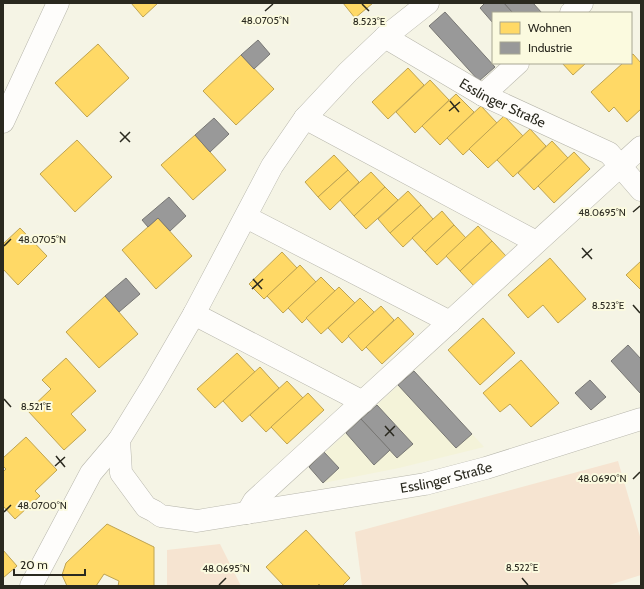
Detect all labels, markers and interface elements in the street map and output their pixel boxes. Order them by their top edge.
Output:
legend [492,12,632,64]
text: 48.0705°N [241,14,289,27]
text: 8.523°E [353,15,386,28]
text: Wohnen [528,20,572,35]
text: Industrie [528,40,572,55]
street label: Esslinger Straße [456,74,549,132]
text: 48.0695°N [578,206,626,219]
text: 48.0705°N [18,233,66,246]
text: 8.523°E [592,299,625,312]
text: 8.521°E [21,400,52,413]
street label: Esslinger Straße [399,458,494,497]
text: 48.0690°N [577,472,627,485]
text: 48.0700°N [17,499,67,512]
scale bar [14,551,85,577]
text: 20 m [20,557,48,572]
text: 8.522°E [506,561,539,574]
text: 48.0695°N [202,562,250,575]

